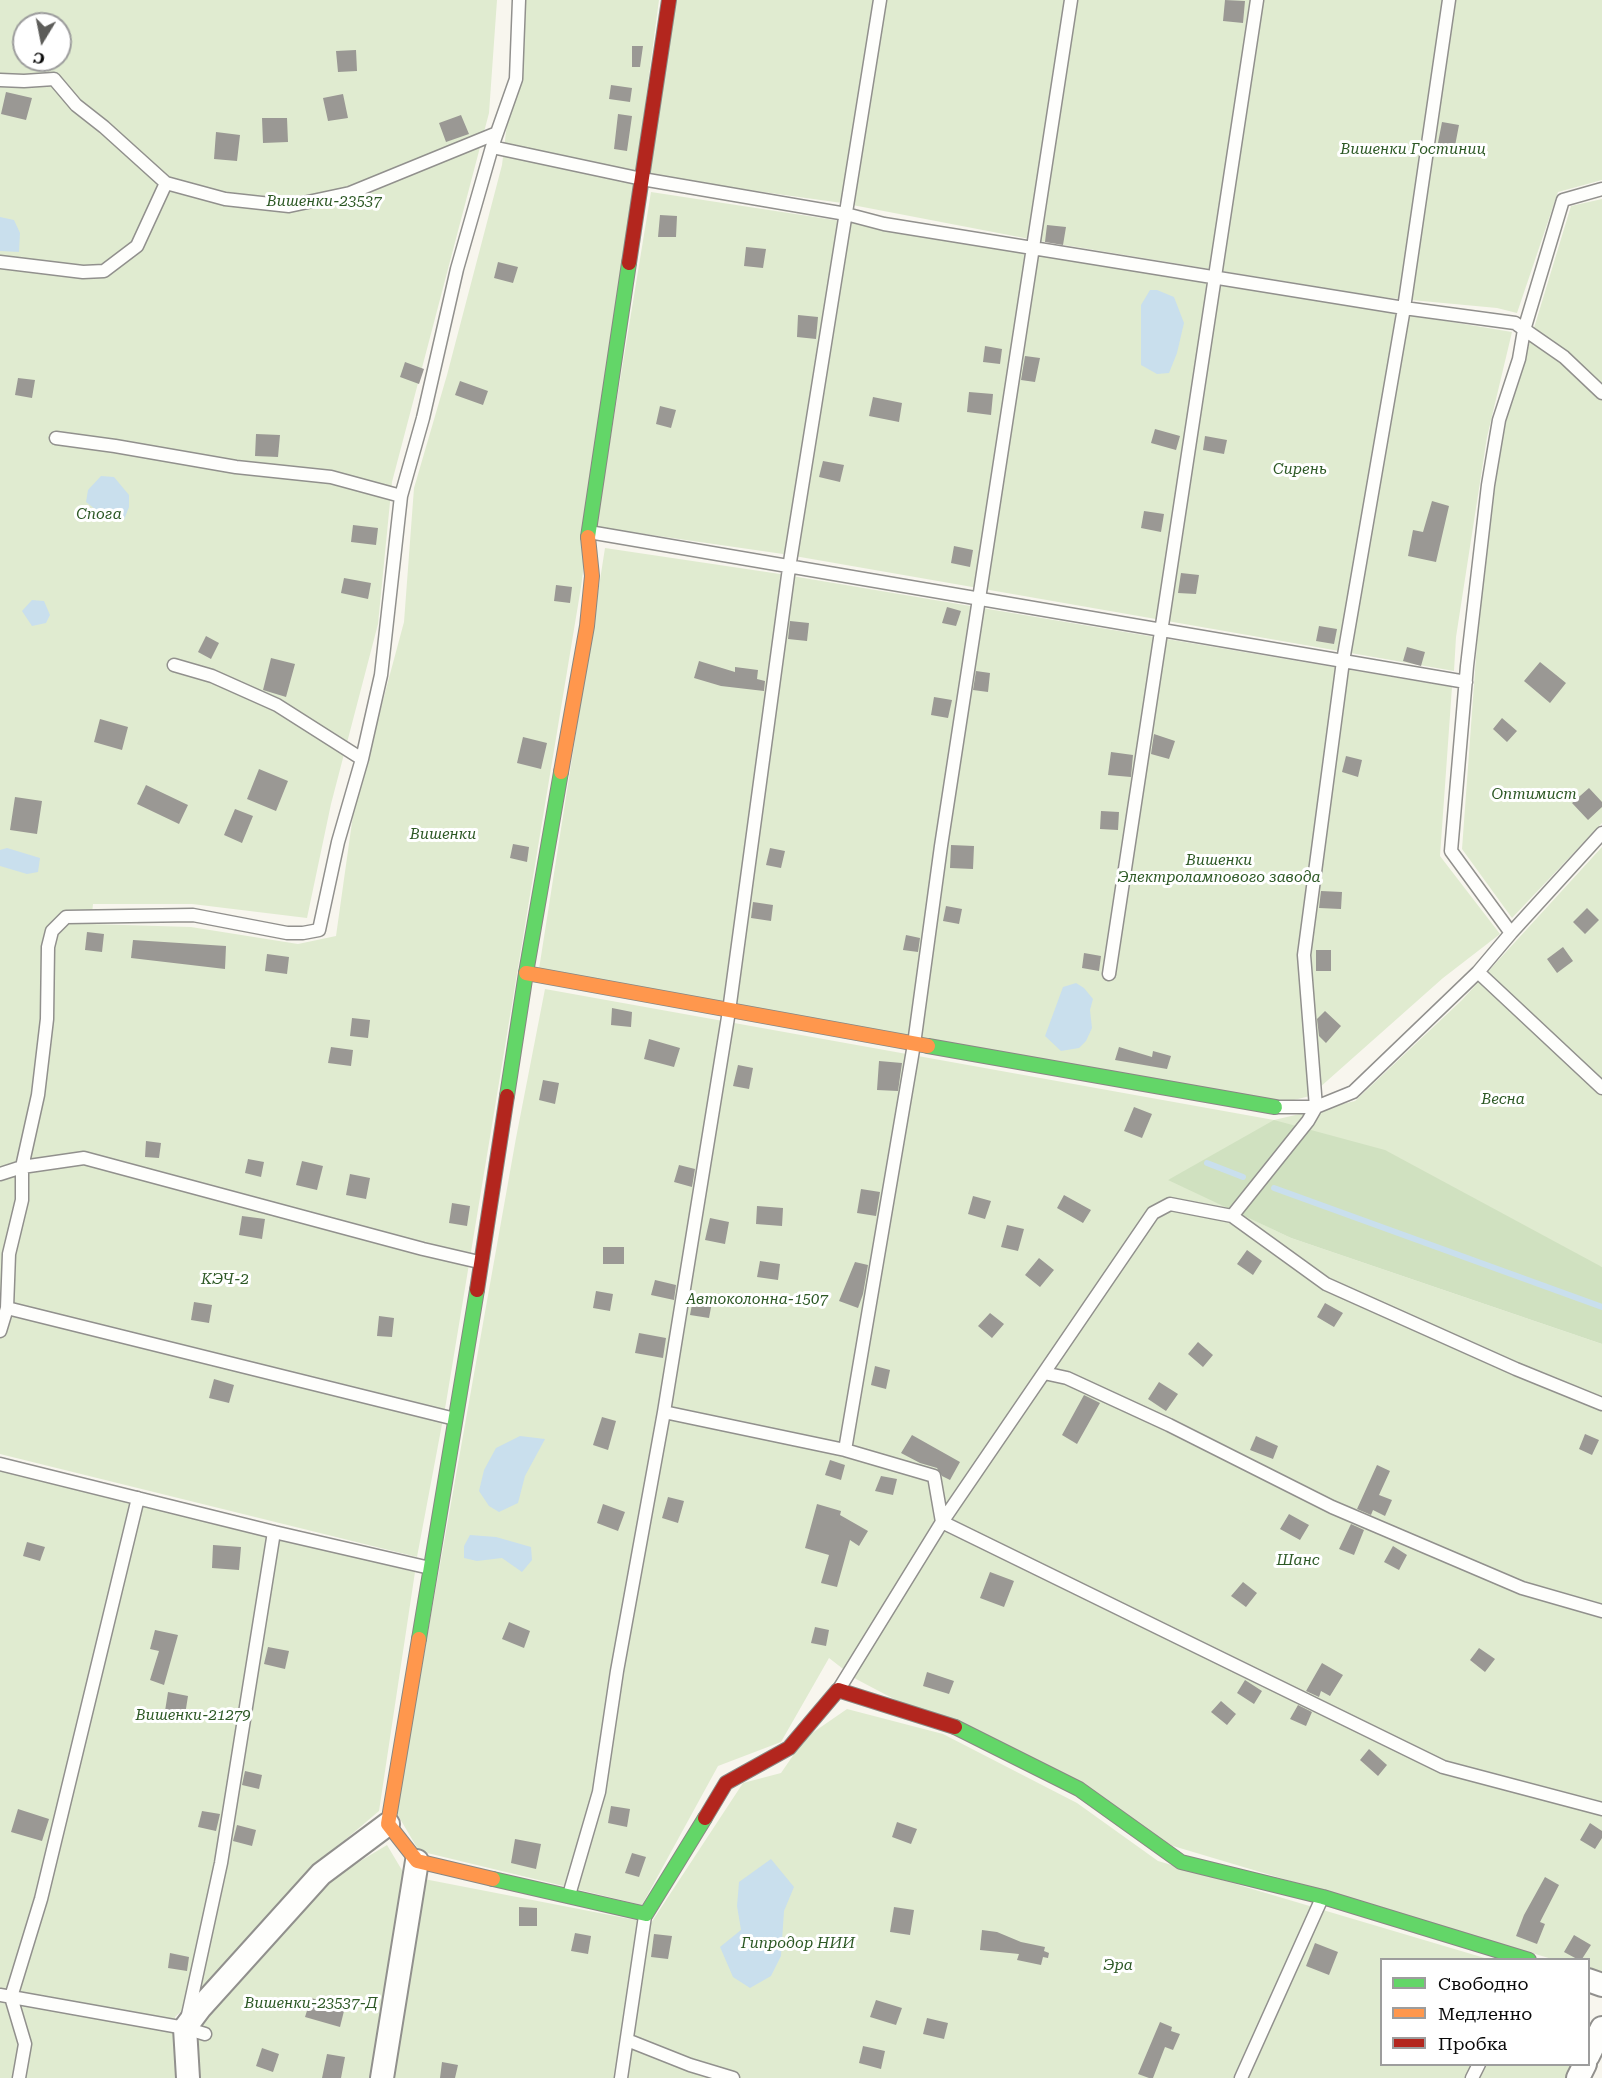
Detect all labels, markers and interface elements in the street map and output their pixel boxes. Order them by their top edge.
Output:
north arrow [12,12,72,72]
text: С [32,48,46,69]
park label: Вишенки Гостиниц [1340,141,1486,159]
park label: Вишенки-23537 [266,193,382,211]
park label: Сирень [1273,461,1327,479]
park label: Спога [76,506,122,524]
park label: Оптимист [1491,786,1577,804]
park label: Вишенки [410,826,476,844]
park label: Вишенки Электролампового завода [1117,852,1321,887]
park label: Весна [1481,1091,1525,1109]
park label: КЭЧ-2 [201,1271,249,1289]
park label: Автоколонна-1507 [686,1291,828,1309]
park label: Шанс [1276,1552,1320,1570]
park label: Вишенки-21279 [135,1707,251,1725]
park label: Гипродор НИИ [741,1935,855,1953]
park label: Эра [1103,1957,1133,1975]
legend [1380,1958,1590,2066]
text: Свободно [1438,1973,1528,1994]
park label: Вишенки-23537-Д [244,1995,378,2013]
text: Медленно [1438,2003,1532,2024]
text: Пробка [1438,2033,1507,2054]

